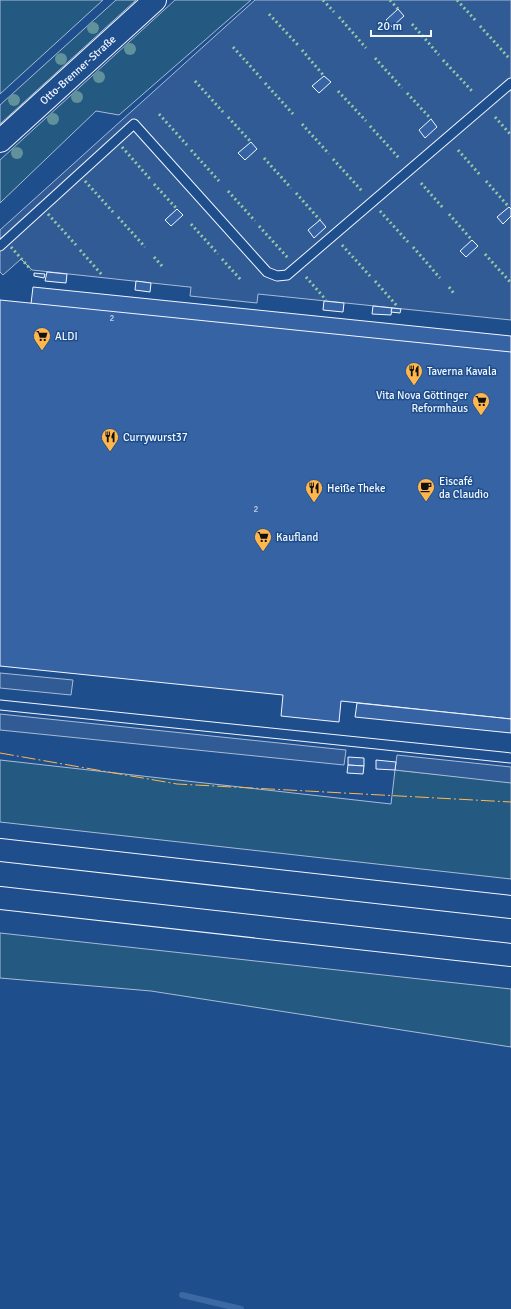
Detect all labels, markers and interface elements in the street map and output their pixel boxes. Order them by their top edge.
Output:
scale bar [371,12,431,38]
text: 20 m [377,19,402,34]
street label: Otto-Brenner-Straße [37,33,119,107]
house number: 2 [110,313,115,324]
supermarket icon: ALDI [32,326,52,351]
place label: ALDI [55,330,78,343]
restaurant icon: Taverna Kavala [404,361,424,386]
place label: Taverna Kavala [427,365,497,378]
place label: Vita Nova Göttinger Reformhaus [376,389,468,415]
supermarket icon: Vita Nova Göttinger Reformhaus [471,391,491,416]
restaurant icon: Currywurst37 [100,427,120,452]
place label: Currywurst37 [123,431,188,444]
place label: Eiscafé da Claudio [439,475,489,501]
cafe icon: Eiscafé da Claudio [416,477,436,502]
restaurant icon: Heiße Theke [304,478,324,503]
place label: Heiße Theke [327,482,385,495]
house number: 2 [254,504,259,515]
supermarket icon: Kaufland [253,527,273,552]
place label: Kaufland [276,531,319,544]

